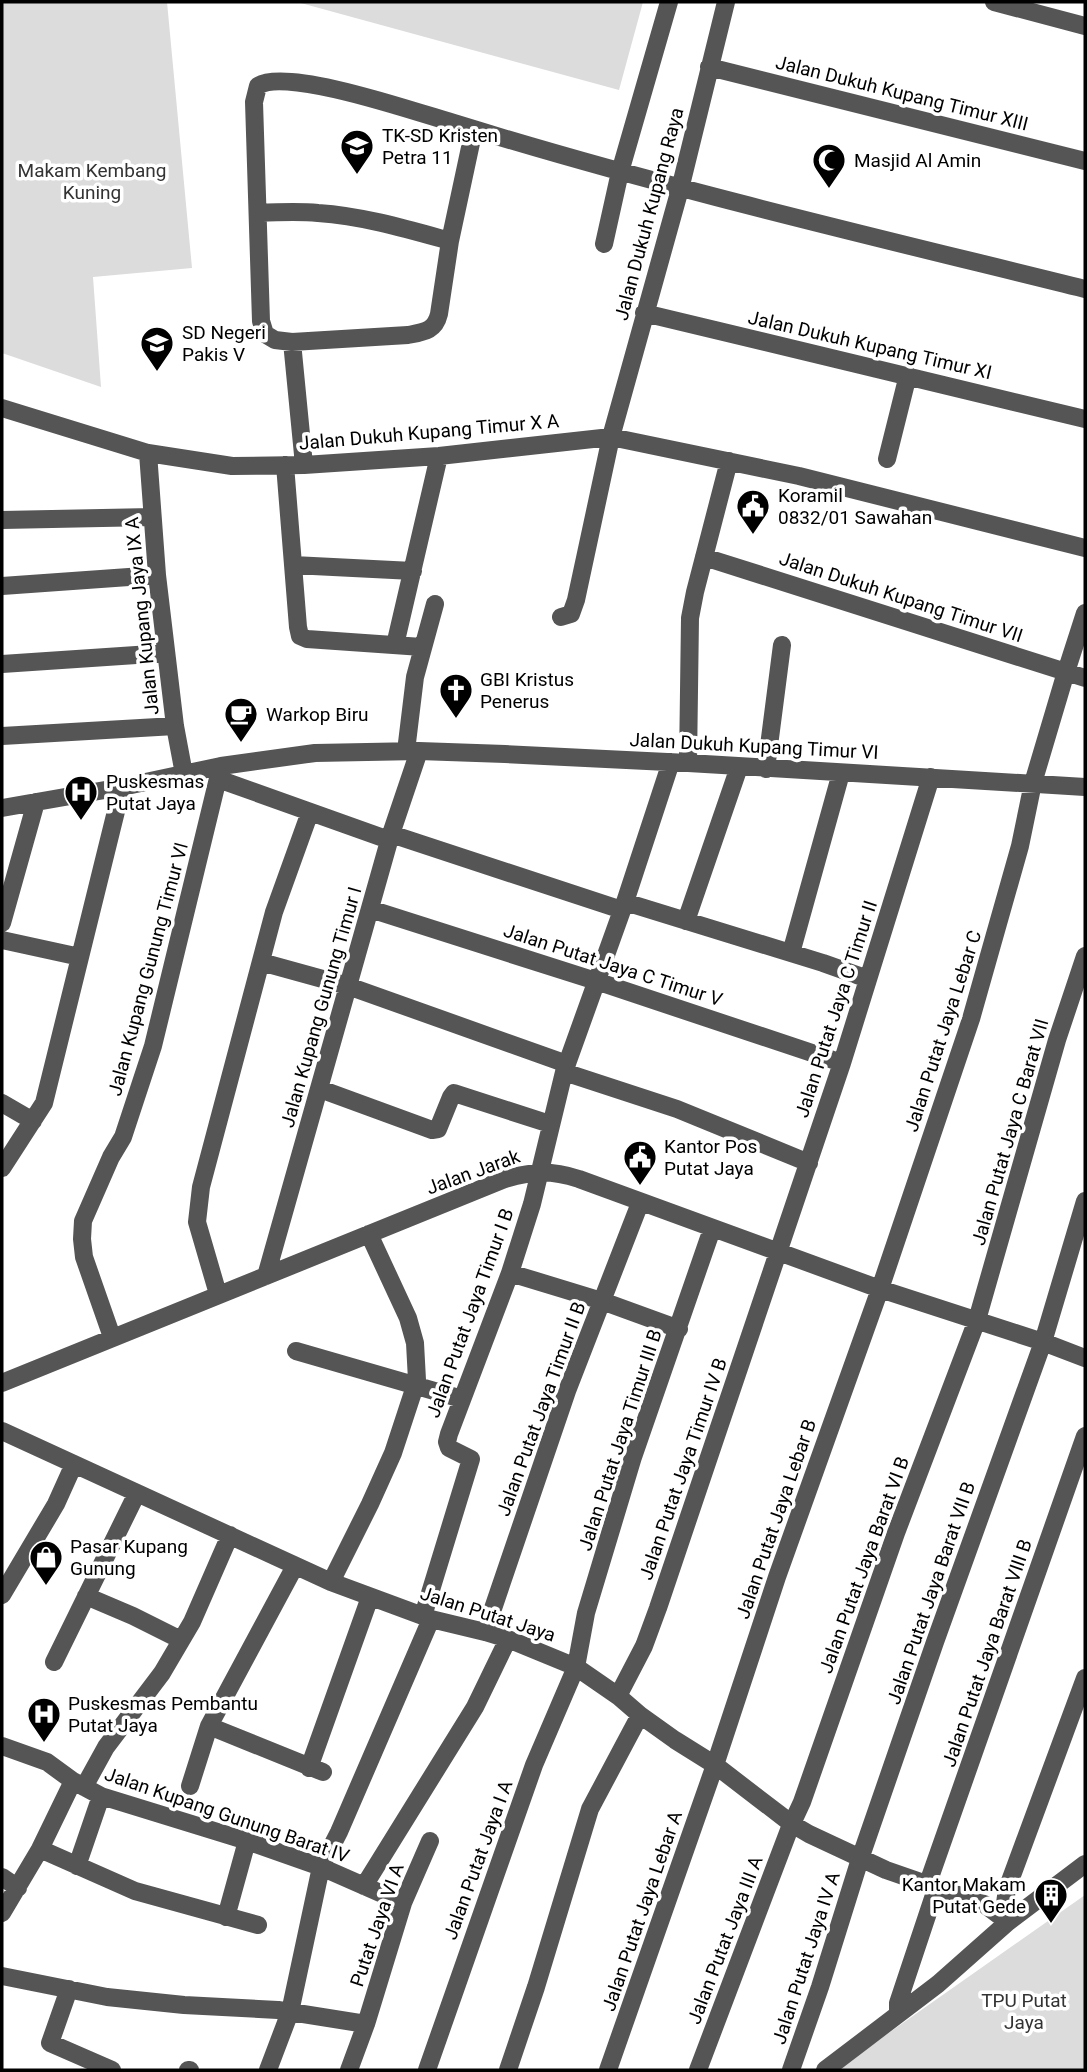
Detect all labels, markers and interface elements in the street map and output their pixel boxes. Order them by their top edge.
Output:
street label: Jalan Dukuh Kupang Timur XIII [773,50,1031,136]
street label: Jalan Dukuh Kupang Raya [610,105,688,323]
place label: TK-SD Kristen Petra 11 [382,124,498,169]
school or university icon: TK-SD Kristen Petra 11 [338,127,376,176]
mosque icon: Masjid Al Amin [810,141,848,190]
place label: Masjid Al Amin [854,149,981,172]
park label: Makam Kembang Kuning [18,159,166,204]
street label: Jalan Dukuh Kupang Timur XI [746,306,994,384]
place label: SD Negeri Pakis V [182,321,266,366]
school or university icon: SD Negeri Pakis V [138,324,176,373]
street label: Jalan Dukuh Kupang Timur X A [298,409,561,455]
place label: Koramil 0832/01 Sawahan [778,484,932,529]
public building icon: Koramil 0832/01 Sawahan [734,487,772,536]
street label: Jalan Kupang Jaya IX A [120,515,164,716]
street label: Jalan Dukuh Kupang Timur VII [776,547,1026,647]
place label: GBI Kristus Penerus [480,668,574,713]
church icon: GBI Kristus Penerus [437,671,475,720]
cafe icon: Warkop Biru [222,695,260,744]
place label: Warkop Biru [266,703,369,726]
street label: Jalan Dukuh Kupang Timur VI [629,728,879,764]
place label: Puskesmas Putat Jaya [106,770,204,815]
hospital icon: Puskesmas Putat Jaya [62,773,100,822]
street label: Jalan Kupang Gunung Timur VI [103,840,193,1098]
street label: Jalan Kupang Gunung Timur I [276,884,366,1130]
street label: Jalan Putat Jaya C Timur II [790,898,882,1120]
street label: Jalan Putat Jaya C Timur V [501,919,725,1011]
street label: Jalan Putat Jaya Lebar C [900,927,986,1135]
street label: Jalan Putat Jaya C Barat VII [967,1016,1053,1248]
place label: Kantor Pos Putat Jaya [664,1135,757,1180]
public building icon: Kantor Pos Putat Jaya [621,1138,659,1187]
street label: Jalan Jarak [423,1144,523,1200]
street label: Jalan Putat Jaya Timur I B [421,1205,519,1421]
street label: Jalan Putat Jaya Timur II B [491,1299,591,1519]
street label: Jalan Putat Jaya Timur III B [573,1326,667,1554]
street label: Jalan Putat Jaya Timur IV B [634,1355,732,1583]
street label: Jalan Putat Jaya Lebar B [731,1416,821,1622]
street label: Jalan Putat Jaya Barat VI B [814,1454,914,1676]
street label: Jalan Putat Jaya Barat VII B [882,1479,980,1707]
place label: Pasar Kupang Gunung [70,1535,188,1580]
street label: Jalan Putat Jaya Barat VIII B [937,1536,1037,1770]
shop icon: Pasar Kupang Gunung [27,1538,65,1587]
street label: Jalan Putat Jaya [417,1581,559,1647]
place label: Puskesmas Pembantu Putat Jaya [68,1692,258,1737]
hospital icon: Puskesmas Pembantu Putat Jaya [25,1695,63,1744]
street label: Jalan Kupang Gunung Barat IV [102,1762,352,1868]
street label: Jalan Putat Jaya I A [439,1777,518,1943]
street label: Jalan Putat Jaya Lebar A [597,1807,687,2014]
street label: Jalan Putat Jaya III A [682,1852,768,2027]
street label: Putat Jaya VI A [345,1860,409,1990]
street label: Jalan Putat Jaya IV A [767,1868,845,2047]
place label: Kantor Makam Putat Gede [902,1873,1026,1918]
building icon: Kantor Makam Putat Gede [1032,1876,1070,1925]
park label: TPU Putat Jaya [981,1989,1067,2034]

